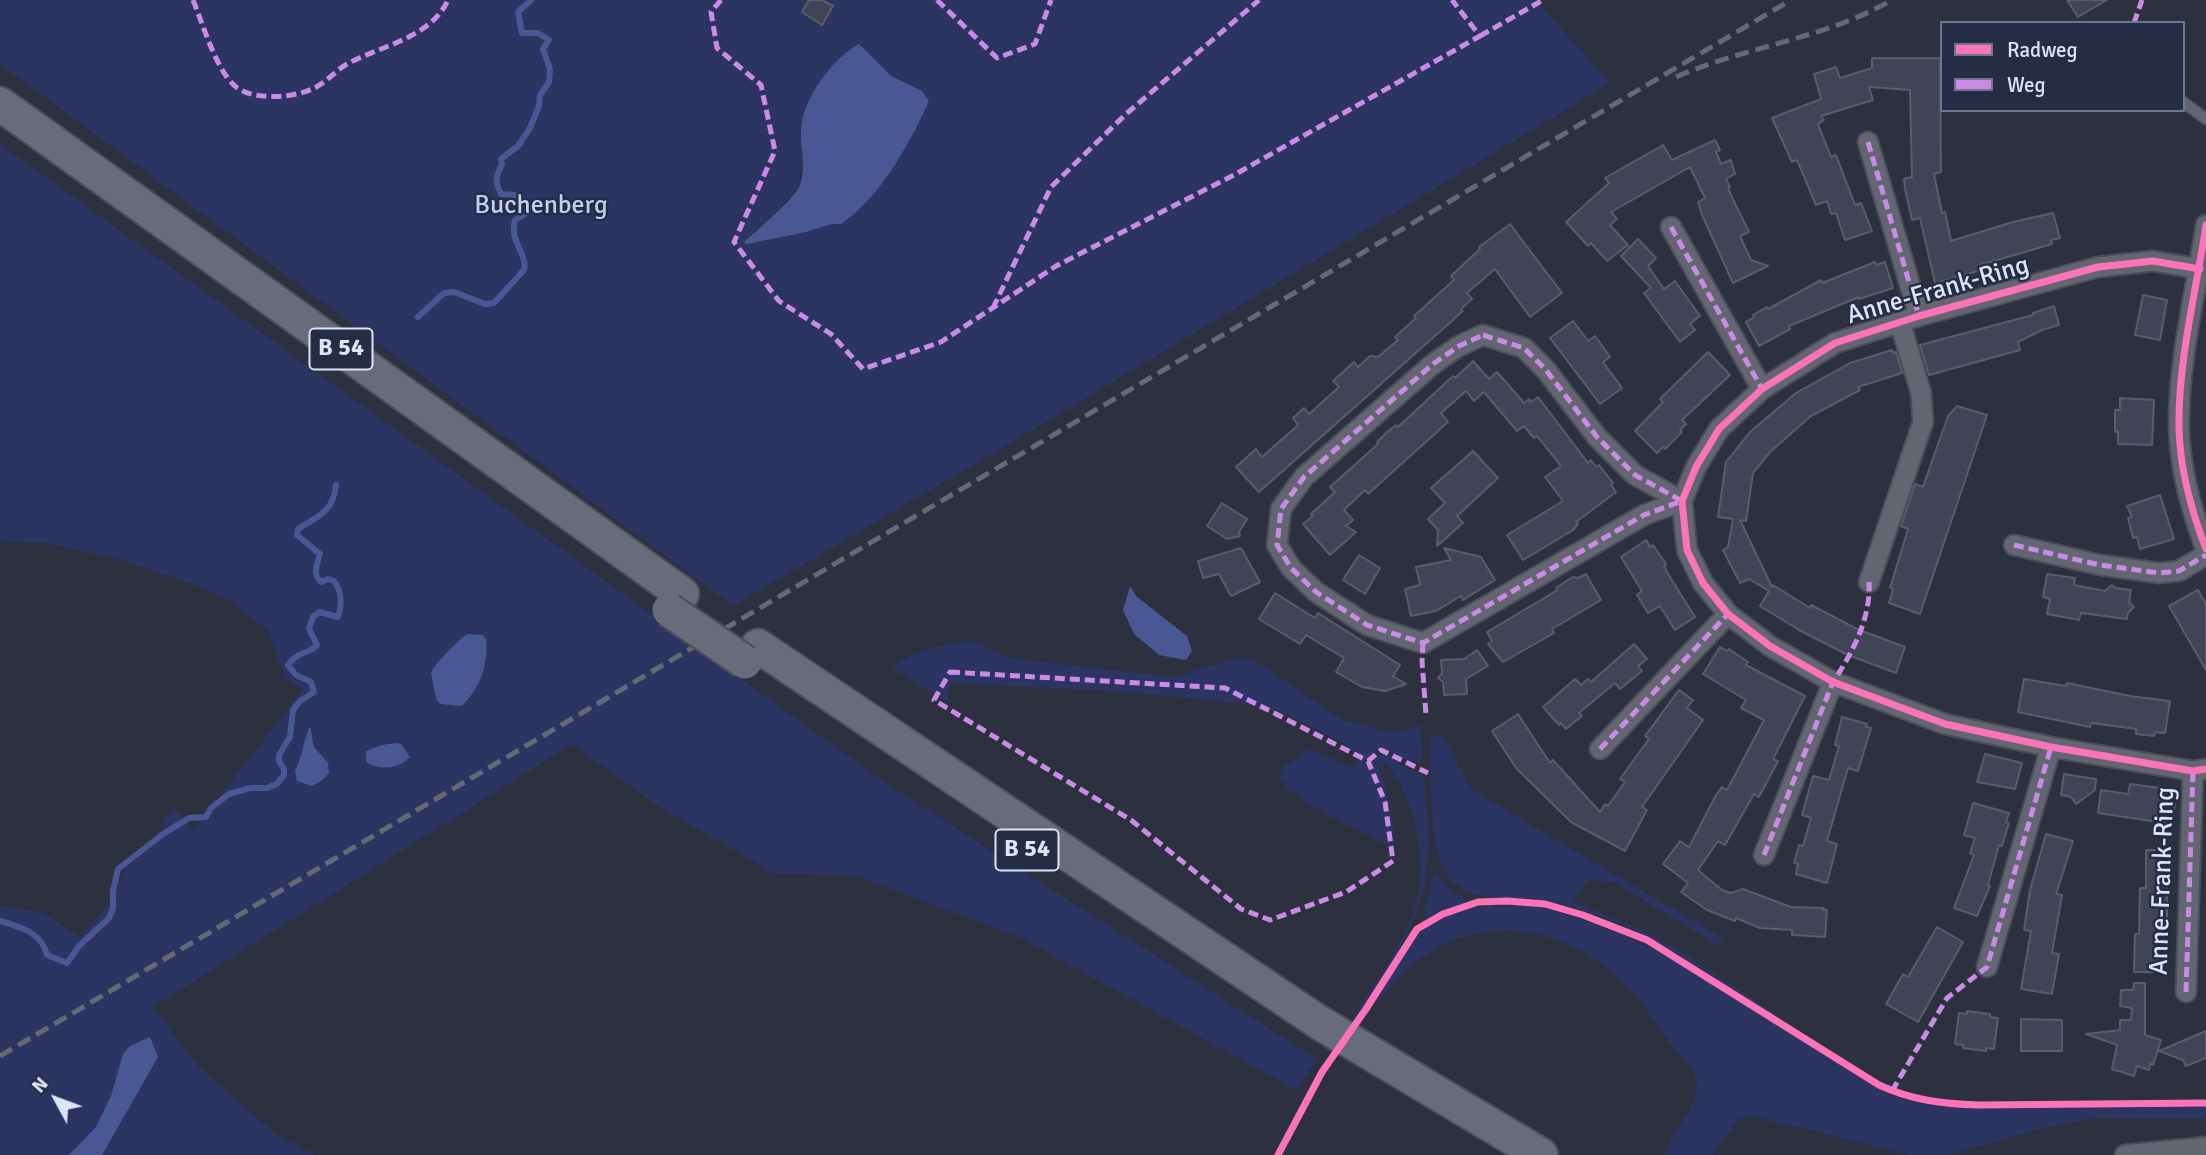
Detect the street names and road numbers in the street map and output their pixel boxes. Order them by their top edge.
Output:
street label: Anne-Frank-Ring [1843,250,2033,332]
road number: B 54 [310,328,372,370]
street label: Anne-Frank-Ring [2144,786,2182,976]
road number: B 54 [996,830,1058,870]

